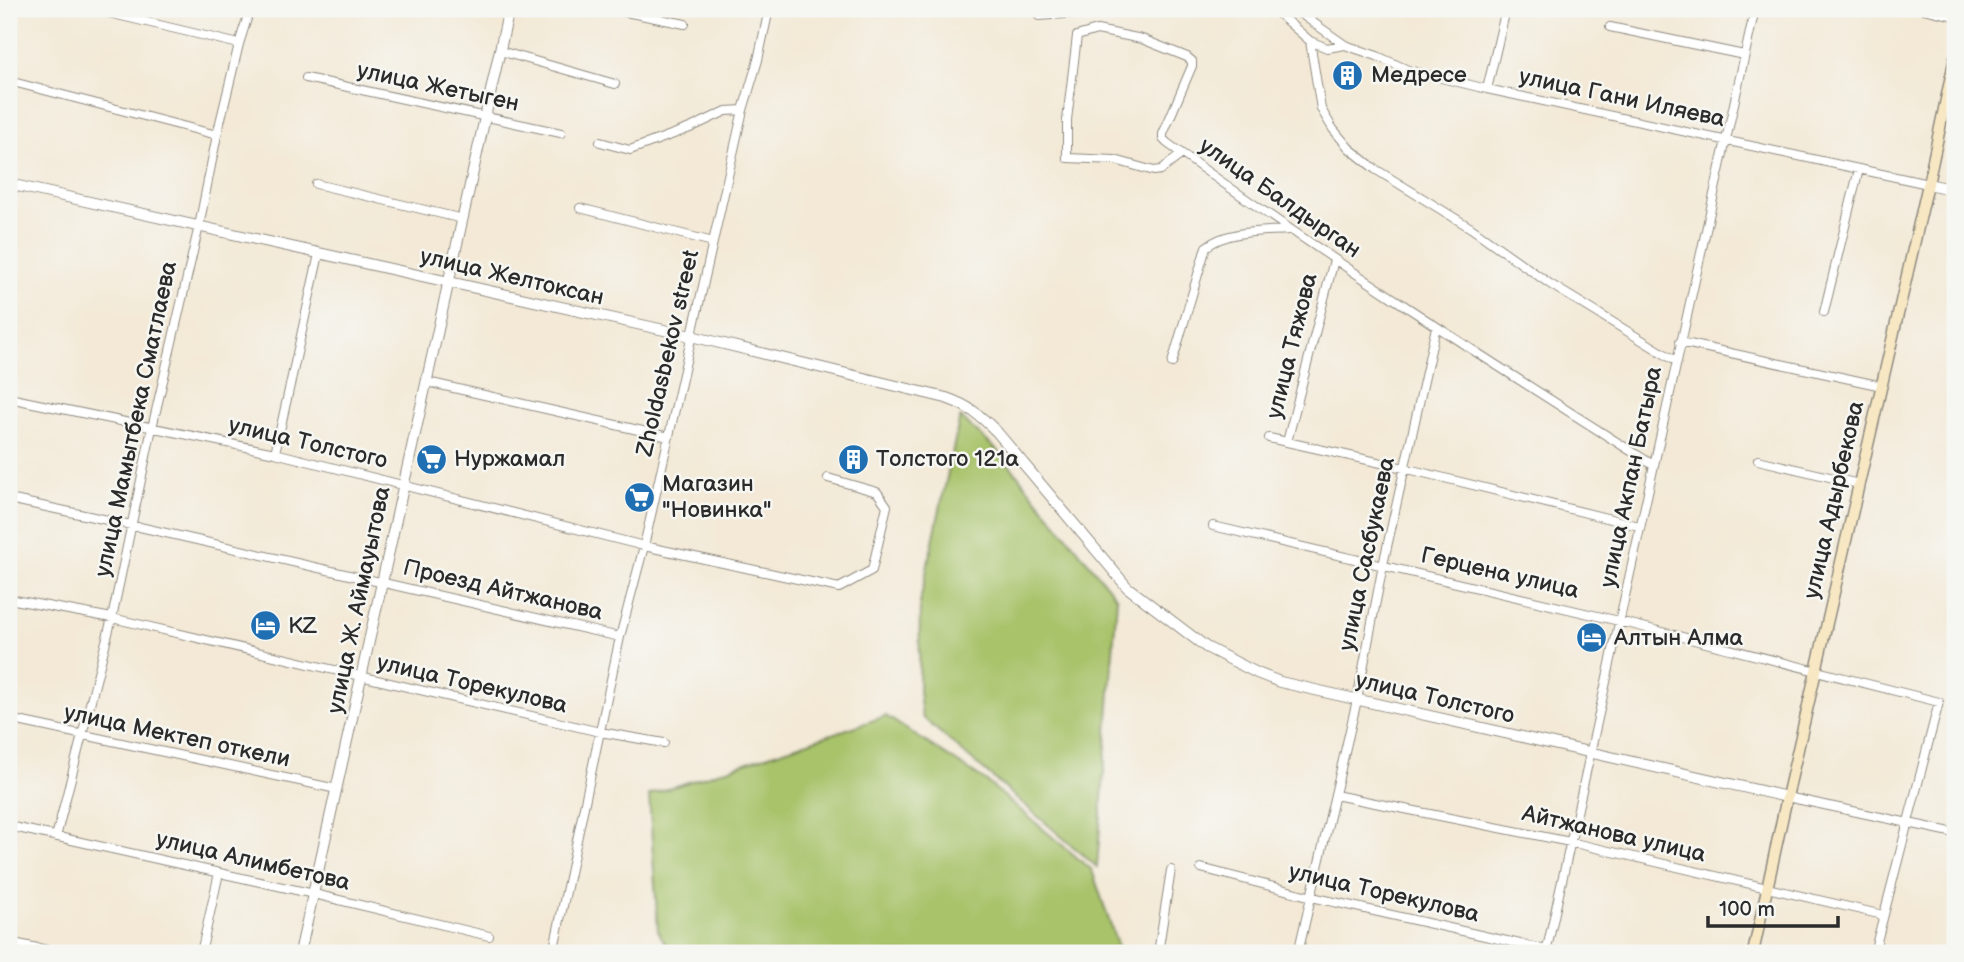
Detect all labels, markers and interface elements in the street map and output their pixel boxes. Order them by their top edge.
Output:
street label: улица Жетыген [354,56,522,118]
building icon: Медресе [1331,58,1365,92]
place label: Медресе [1371,61,1467,89]
street label: улица Гани Иляева [1517,63,1728,134]
street label: улица Балдырган [1194,132,1366,264]
street label: улица Желтоксан [417,242,607,312]
street label: Zholdasbekov street [630,247,705,460]
street label: улица Мамытбека Сматлаева [89,258,183,580]
street label: улица Тяжова [1260,270,1324,422]
street label: улица Акпан Батыра [1594,363,1668,590]
street label: улица Адырбекова [1798,398,1870,602]
street label: улица Толстого [226,411,390,475]
supermarket icon: Нуржамал [414,442,448,476]
building icon: Толстого 121а [836,442,870,476]
place label: Нуржамал [454,445,565,473]
place label: Толстого 121а [876,445,1019,473]
street label: улица Сасбукаева [1333,454,1401,653]
place label: Магазин "Новинка" [662,470,772,524]
supermarket icon: Магазин "Новинка" [622,480,656,514]
street label: улица Ж. Аймауытова [321,483,397,716]
street label: Герцена улица [1418,541,1582,605]
street label: Проезд Айтжанова [401,553,606,627]
hotel icon: KZ [248,609,282,643]
place label: KZ [288,612,318,640]
hotel icon: Алтын Алма [1574,621,1608,655]
place label: Алтын Алма [1613,624,1744,652]
street label: улица Торекулова [374,648,570,720]
street label: улица Толстого [1353,666,1517,730]
street label: улица Мектеп откели [61,698,293,774]
street label: Айтжанова улица [1519,799,1709,869]
street label: улица Алимбетова [153,825,353,897]
street label: улица Торекулова [1286,857,1482,929]
scale bar [1708,885,1838,929]
text: 100 m [1719,897,1775,922]

